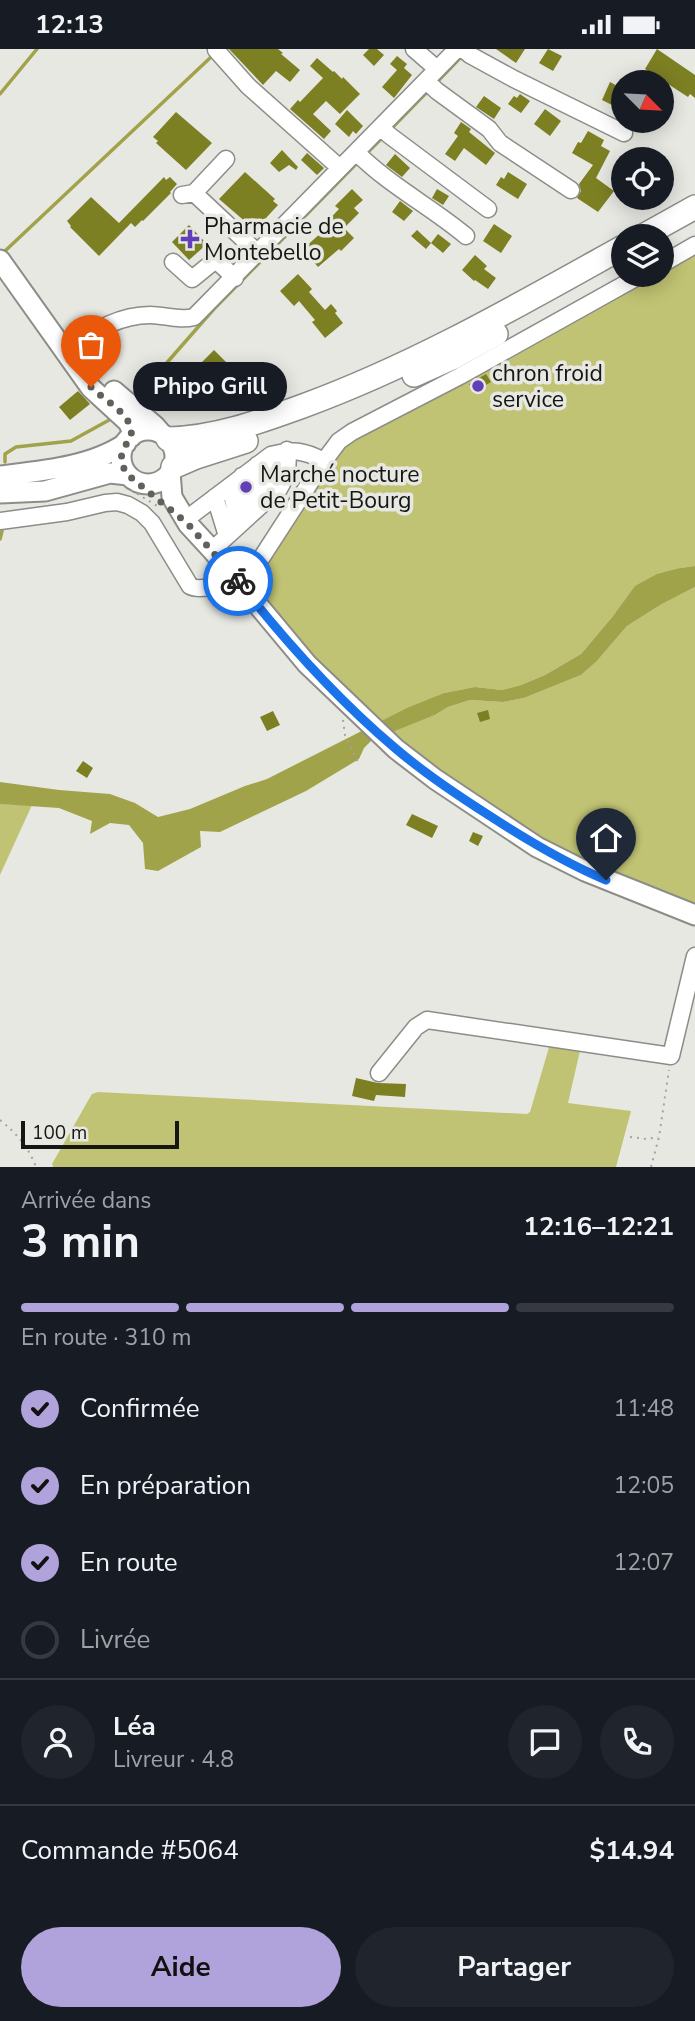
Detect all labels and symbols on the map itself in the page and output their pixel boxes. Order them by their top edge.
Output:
north arrow [611,70,674,133]
place label: Pharmacie de Montebello [204,211,344,268]
marker: Pharmacie de Montebello [182,231,198,247]
pin [61,315,121,387]
place label: chron froid service [492,358,603,415]
callout: Phipo Grill [133,363,287,411]
marker: chron froid service [470,378,486,394]
place label: Marché nocture de Petit-Bourg [260,459,420,516]
marker: Marché nocture de Petit-Bourg [238,479,254,495]
courier [203,546,273,616]
pin [576,808,636,880]
scale bar [21,1118,178,1150]

